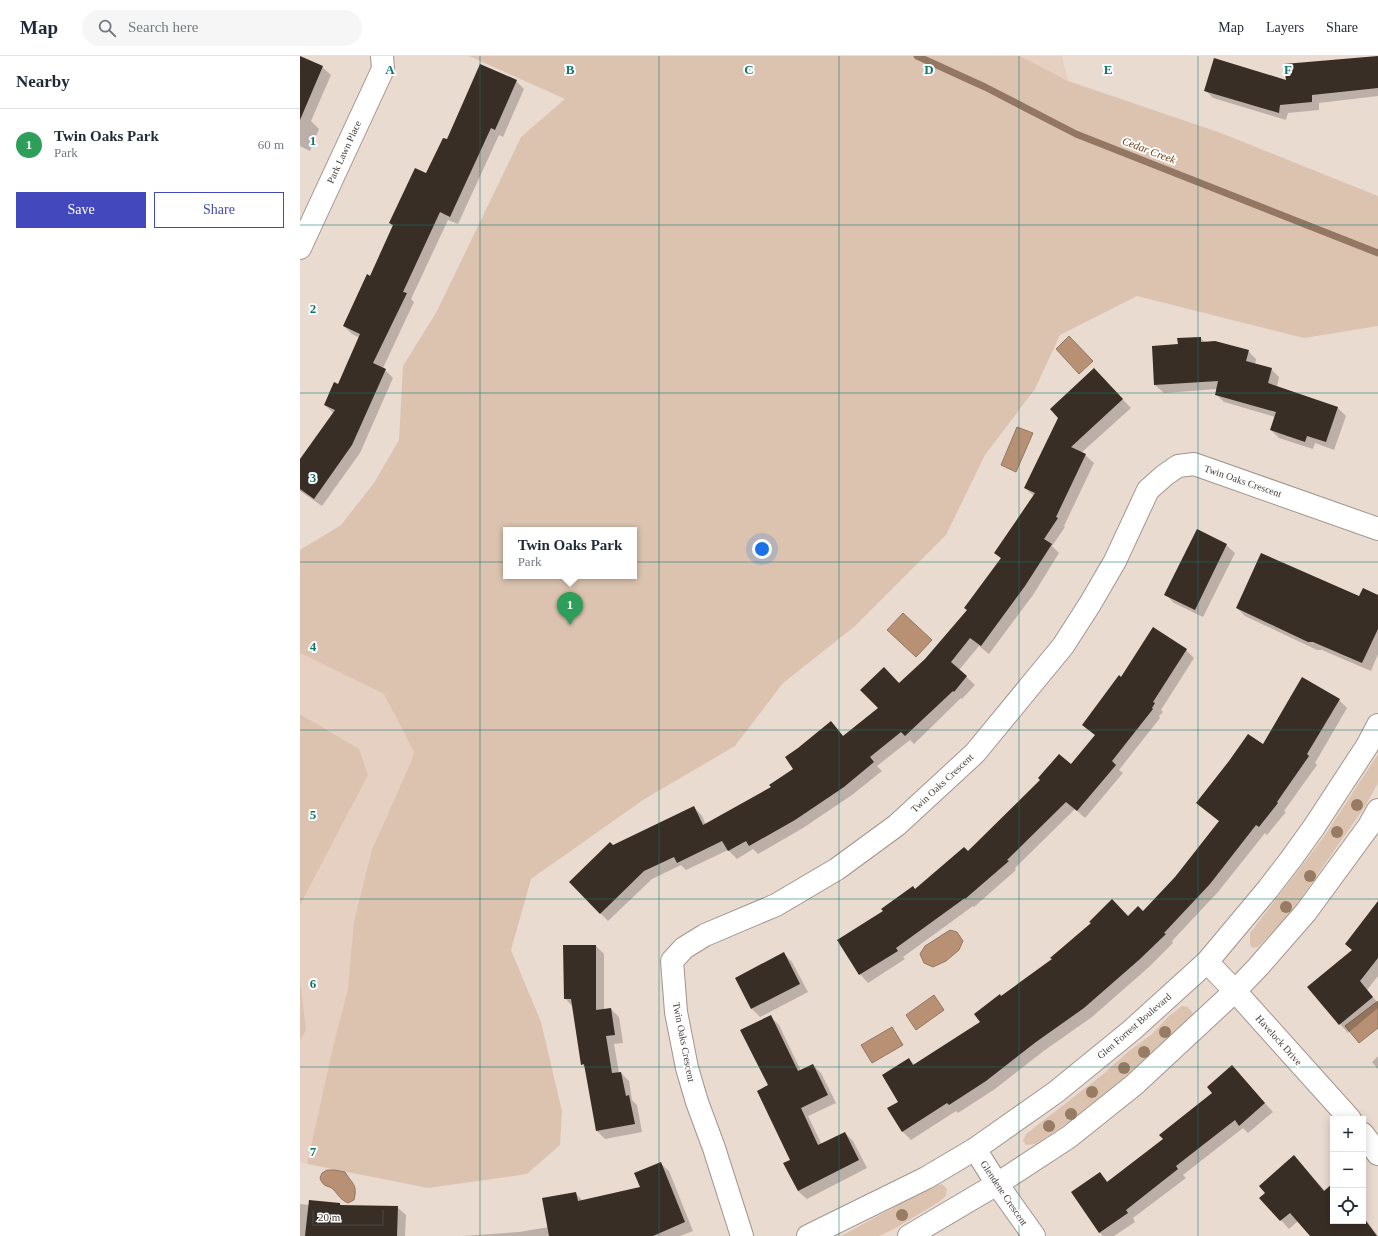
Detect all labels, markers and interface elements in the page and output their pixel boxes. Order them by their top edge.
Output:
search box [82,10,362,46]
text: Map [20,17,58,38]
icon: search [96,17,118,39]
text: Search here [128,19,198,35]
text: Map [1218,20,1244,35]
text: Layers [1266,20,1304,35]
text: Share [1326,20,1358,35]
text: A [385,62,395,77]
text: B [566,62,575,77]
text: C [744,62,754,77]
text: D [924,62,934,77]
text: E [1104,62,1112,77]
text: F [1284,62,1292,77]
text: Nearby [16,72,70,91]
street label: Park Lawn Place [325,118,364,185]
text: Twin Oaks Park [54,128,159,144]
text: 1 [310,133,316,148]
water label: Cedar Creek [1121,134,1178,166]
text: 1 [26,137,32,152]
text: 60 m [258,137,284,152]
text: Park [54,145,78,160]
button: Save [16,192,146,228]
button: Share [154,192,284,228]
text: 2 [310,301,316,316]
street label: Twin Oaks Crescent [1203,463,1283,499]
text: 3 [310,470,317,485]
popup [503,527,637,579]
text: Twin Oaks Park [518,537,622,553]
your location [752,539,772,559]
text: Park [518,554,541,569]
pin: 1 [557,592,583,625]
text: 4 [310,639,317,654]
street label: Twin Oaks Crescent [909,751,976,815]
text: 5 [310,807,317,822]
text: 6 [310,976,317,991]
street label: Glen Forrest Boulevard [1095,991,1173,1061]
street label: Twin Oaks Crescent [671,1001,697,1083]
street label: Havelock Drive [1254,1013,1305,1068]
map controls [1330,1116,1366,1224]
button: + [1330,1116,1366,1152]
text: 7 [310,1144,317,1159]
button: − [1330,1152,1366,1188]
street label: Glendene Crescent [978,1158,1030,1228]
button: locate [1330,1188,1366,1224]
scale bar [312,1208,384,1227]
text: 20 m [318,1211,340,1223]

